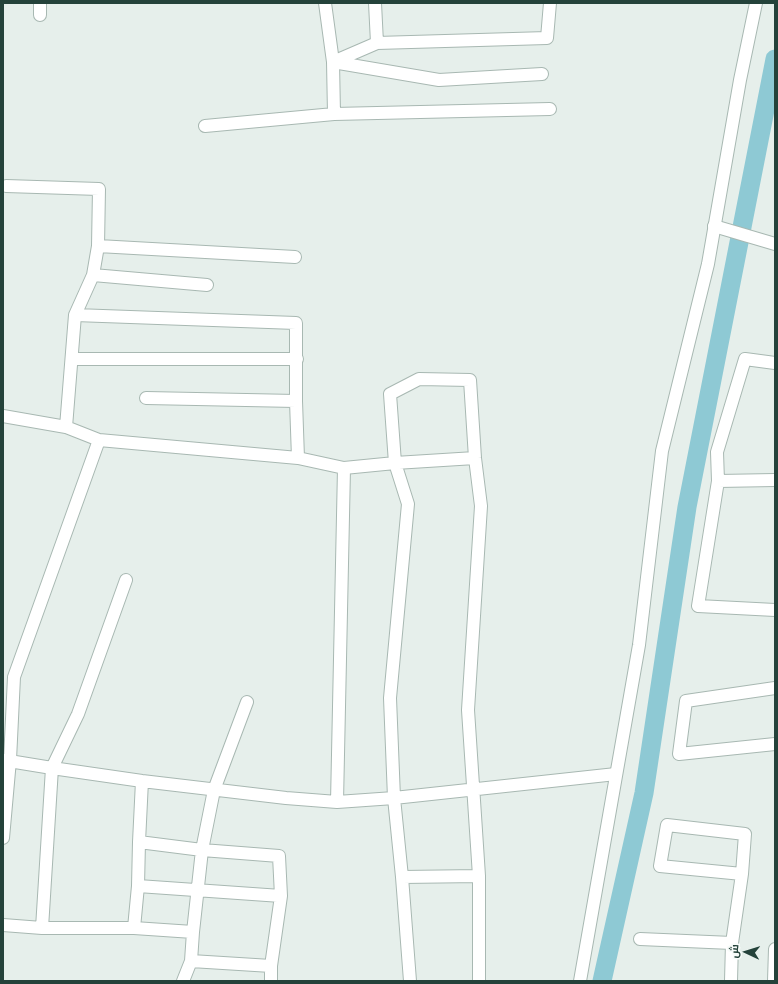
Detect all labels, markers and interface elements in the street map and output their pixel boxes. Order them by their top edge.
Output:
north arrow [726,932,766,972]
text: ش [727,944,741,959]

